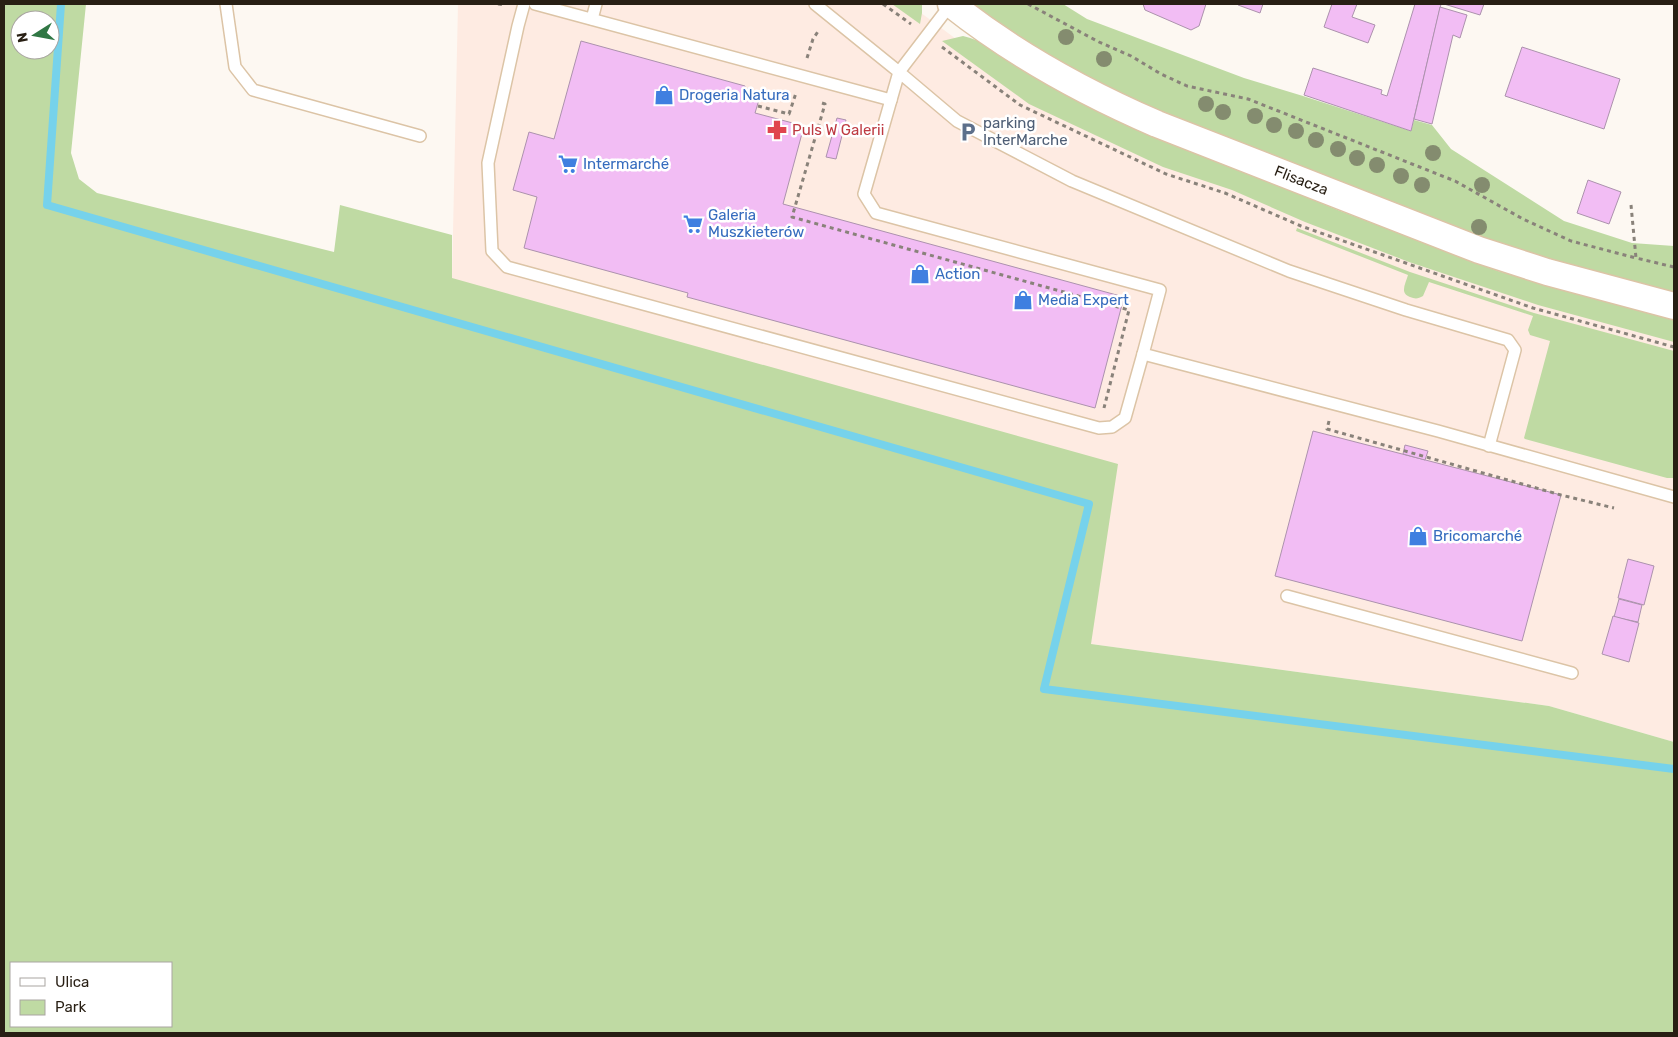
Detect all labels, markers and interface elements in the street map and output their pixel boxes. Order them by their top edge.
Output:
north arrow [10,10,60,60]
text: N [13,31,32,44]
shop icon: Drogeria Natura [653,84,675,106]
place label: Drogeria Natura [679,86,790,104]
place label: parking InterMarche [983,114,1068,149]
pharmacy icon: Puls W Galerii [766,119,788,141]
place label: Puls W Galerii [792,121,884,139]
parking icon: parking InterMarche [957,121,979,143]
supermarket icon: Intermarché [557,153,579,175]
place label: Intermarché [583,155,669,173]
street label: Flisacza [1272,162,1331,199]
place label: Galeria Muszkieterów [708,206,804,241]
supermarket icon: Galeria Muszkieterów [682,213,704,235]
shop icon: Action [909,263,931,285]
place label: Action [935,265,980,283]
shop icon: Media Expert [1012,289,1034,311]
place label: Media Expert [1038,291,1129,309]
shop icon: Bricomarché [1407,525,1429,547]
place label: Bricomarché [1433,527,1522,545]
legend [10,962,172,1027]
text: Ulica [55,973,89,991]
text: Park [55,998,86,1016]

